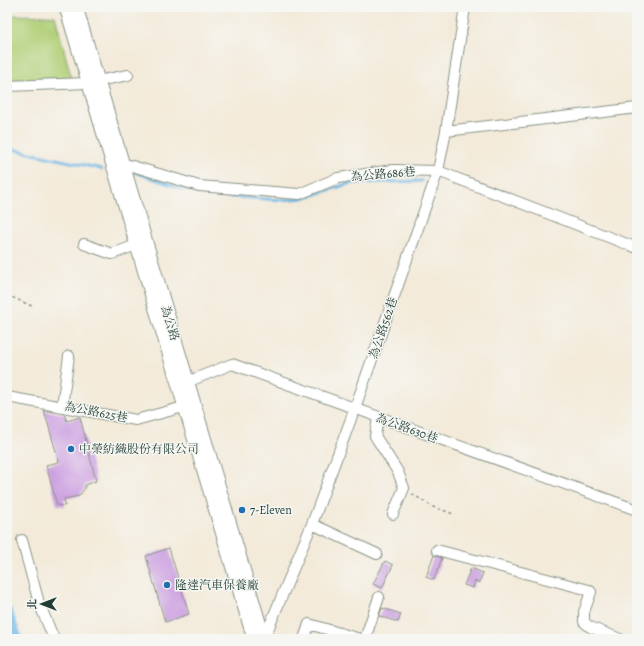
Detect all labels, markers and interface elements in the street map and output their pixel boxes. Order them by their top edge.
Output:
street label: 為公路686巷 [350,163,416,185]
street label: 為公路562巷 [365,295,401,361]
street label: 為公路 [157,303,183,343]
street label: 為公路625巷 [63,398,129,426]
street label: 為公路630巷 [374,409,440,447]
place label: 中榮紡織股份有限公司 [79,441,199,457]
marker: 中榮紡織股份有限公司 [66,444,76,454]
place label: 7-Eleven [250,502,292,518]
marker: 7-Eleven [237,505,247,515]
place label: 隆達汽車保養廠 [175,577,259,593]
marker: 隆達汽車保養廠 [162,580,172,590]
north arrow [22,584,62,624]
text: 北 [25,599,40,610]

